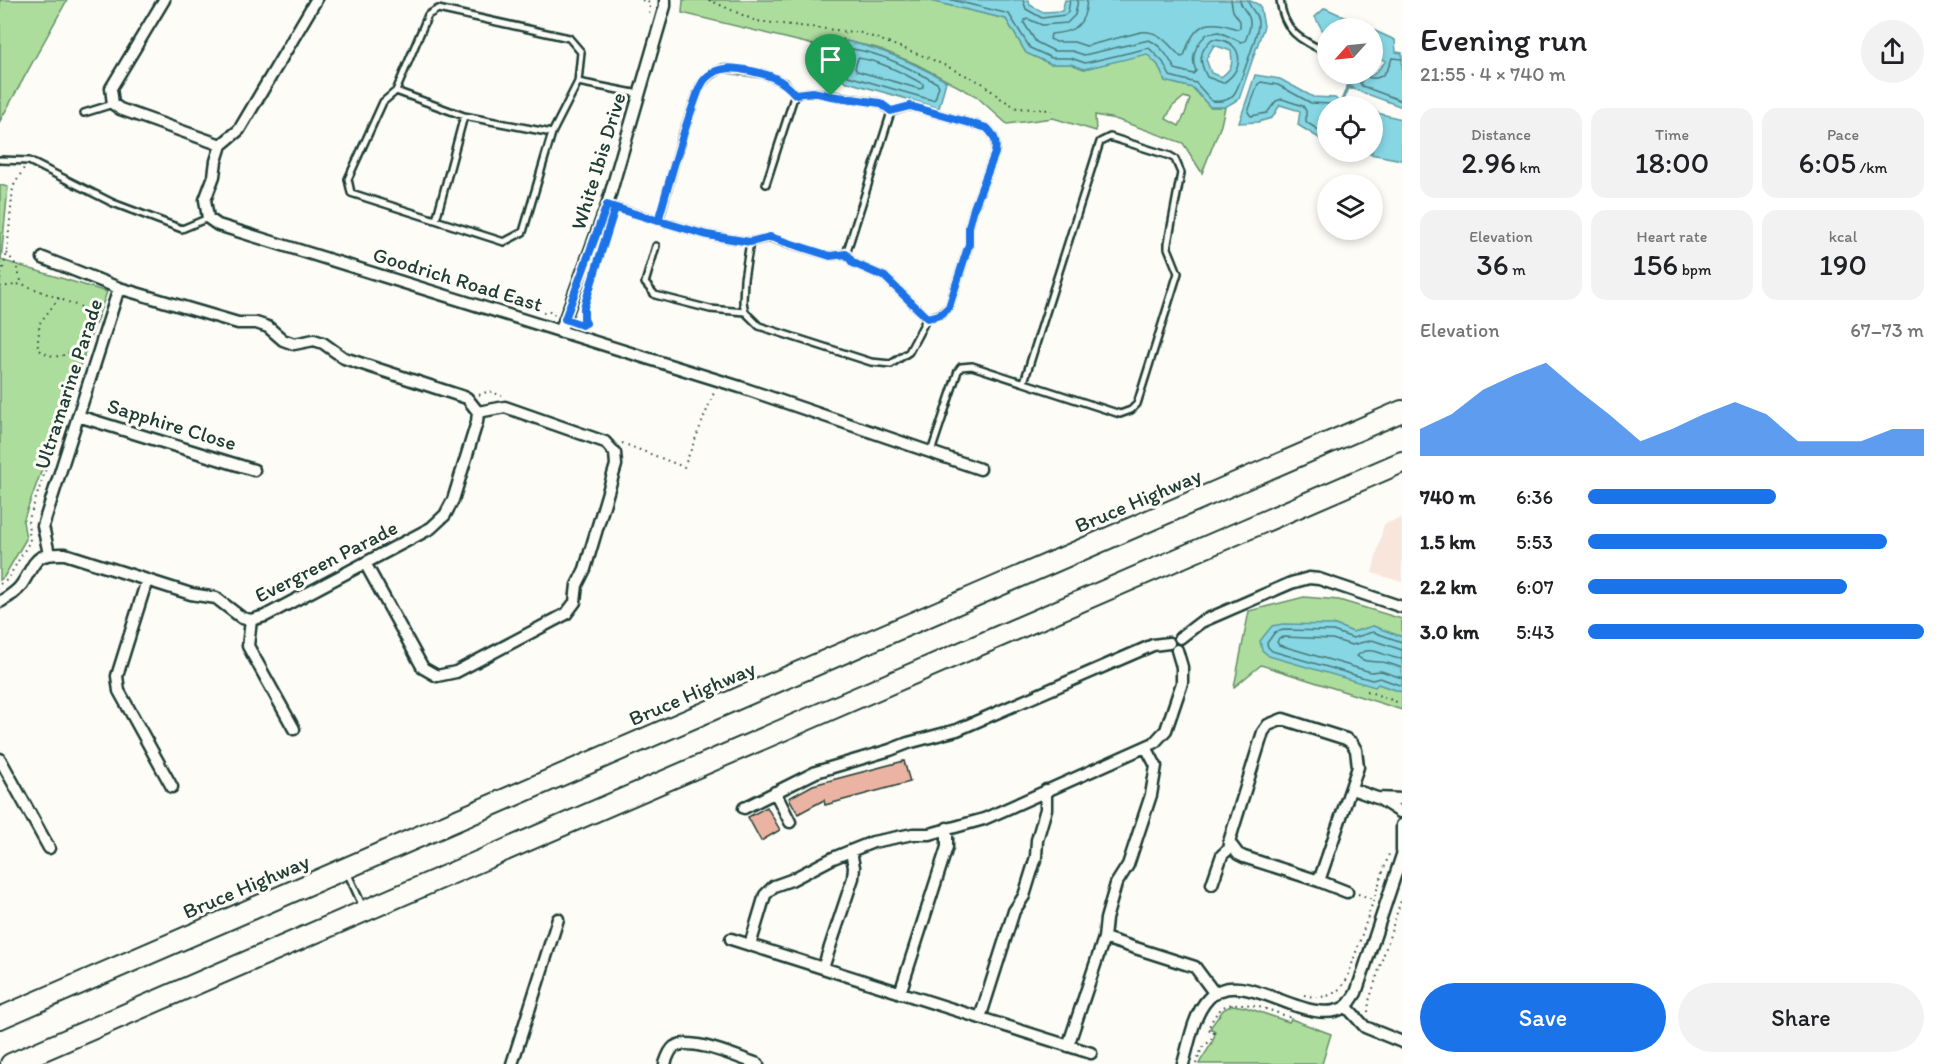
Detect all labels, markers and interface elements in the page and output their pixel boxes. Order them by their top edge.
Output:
north arrow [1317,18,1383,84]
map controls [1317,18,1383,240]
text: Evening run [1420,20,1587,59]
button: share [1861,20,1924,83]
pin [805,34,856,96]
icon: arrive [814,43,847,76]
text: 21:55 · 4 × 740 m [1420,62,1566,86]
street label: White Ibis Drive [565,89,631,233]
button: locate [1317,96,1383,162]
text: Distance [1471,125,1531,144]
text: Time [1655,125,1689,144]
text: Pace [1827,125,1859,144]
text: 2.96 [1461,144,1516,181]
text: 18:00 [1635,144,1709,181]
text: 6:05 [1799,144,1856,181]
text: km [1516,158,1541,177]
text: /km [1856,158,1887,177]
button: layers [1317,174,1383,240]
text: Elevation [1469,227,1533,246]
text: Heart rate [1637,227,1707,246]
text: kcal [1829,227,1857,246]
street label: Goodrich Road East [370,241,546,317]
text: 36 [1476,246,1509,283]
text: 156 [1633,246,1678,283]
text: 190 [1819,246,1867,283]
text: m [1509,260,1526,279]
text: bpm [1678,260,1711,279]
street label: Ultramarine Parade [29,296,107,472]
text: Elevation [1420,318,1499,342]
text: 67–73 m [1850,318,1924,342]
street label: Sapphire Close [104,393,240,455]
street label: Bruce Highway [1071,462,1205,538]
text: 740 m [1420,485,1476,509]
text: 6:36 [1516,485,1553,509]
street label: Evergreen Parade [250,514,402,608]
text: 1.5 km [1420,530,1476,554]
text: 5:53 [1516,530,1553,554]
text: 2.2 km [1420,575,1477,599]
text: 6:07 [1516,575,1554,599]
text: 3.0 km [1420,620,1479,644]
text: 5:43 [1516,620,1554,644]
street label: Bruce Highway [625,655,759,731]
street label: Bruce Highway [179,848,313,924]
button: Save [1420,983,1666,1052]
button: Share [1678,983,1924,1052]

